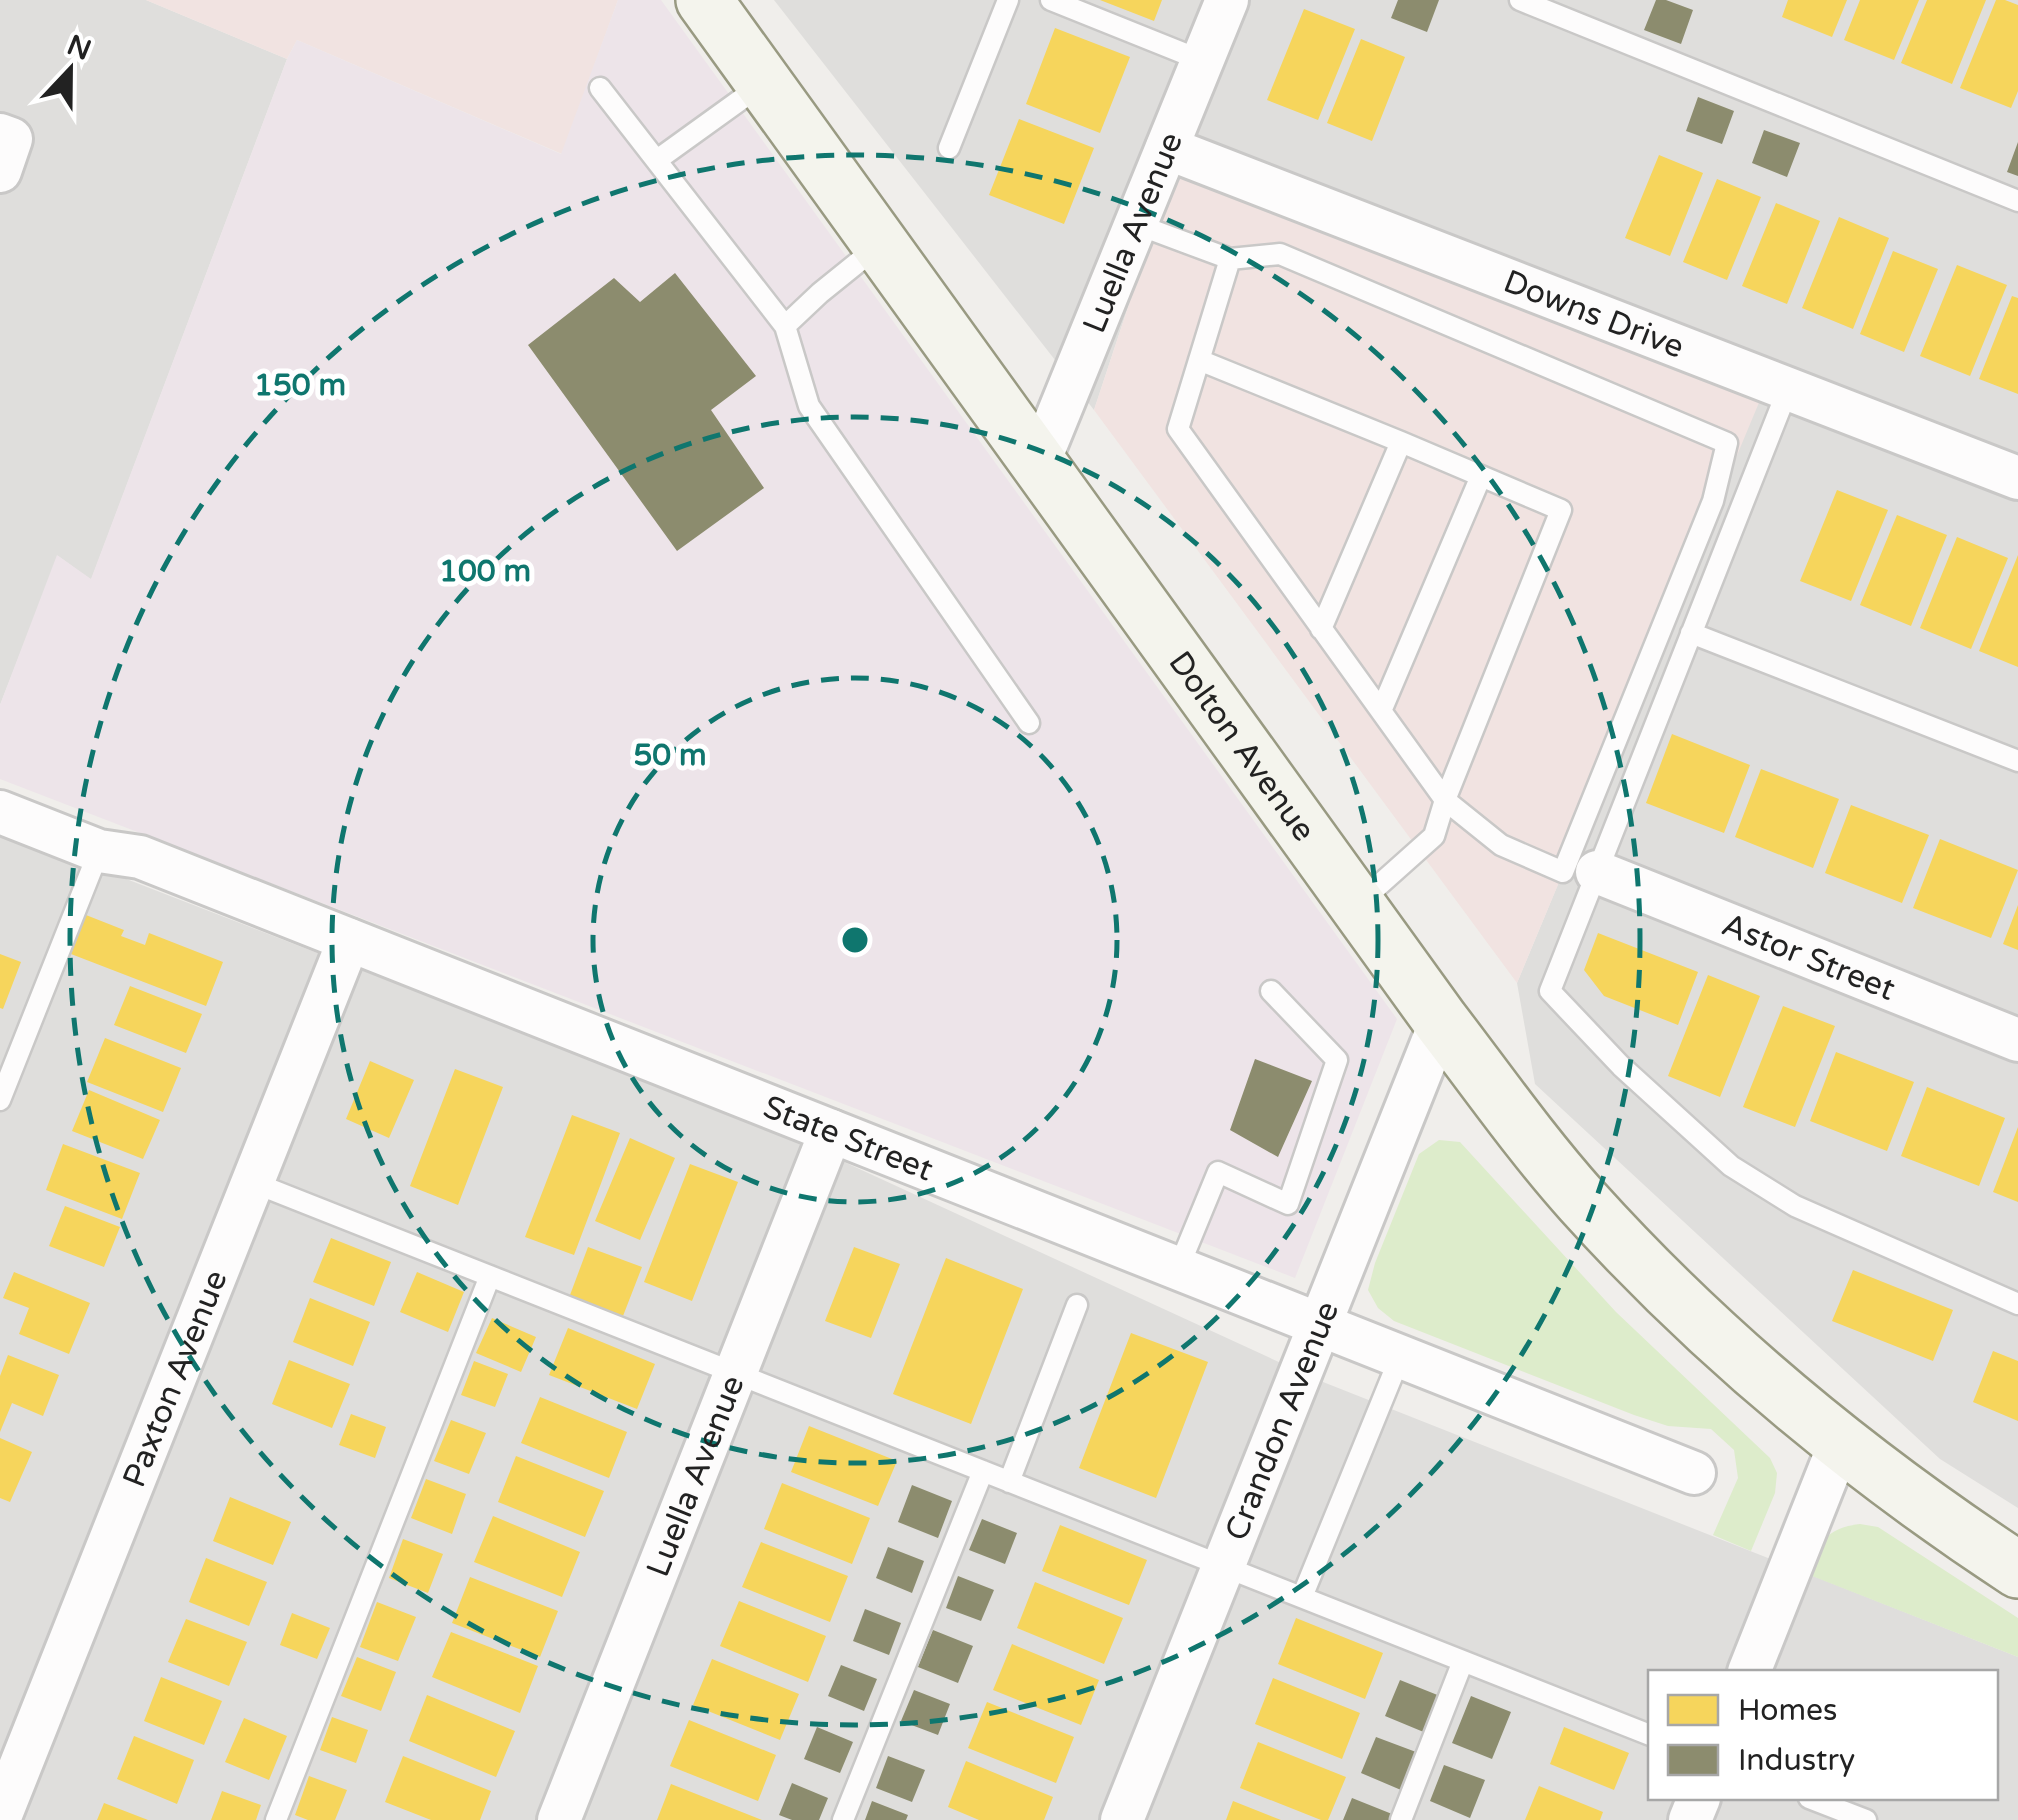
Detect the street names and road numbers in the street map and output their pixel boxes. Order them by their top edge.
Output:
street label: Luella Avenue [1075,127,1191,339]
street label: Downs Drive [1498,262,1689,367]
street label: Dolton Avenue [1160,644,1323,849]
street label: Astor Street [1717,906,1900,1009]
street label: State Street [758,1088,938,1189]
street label: Paxton Avenue [115,1265,236,1493]
street label: Crandon Avenue [1218,1296,1347,1546]
street label: Luella Avenue [639,1370,753,1582]

